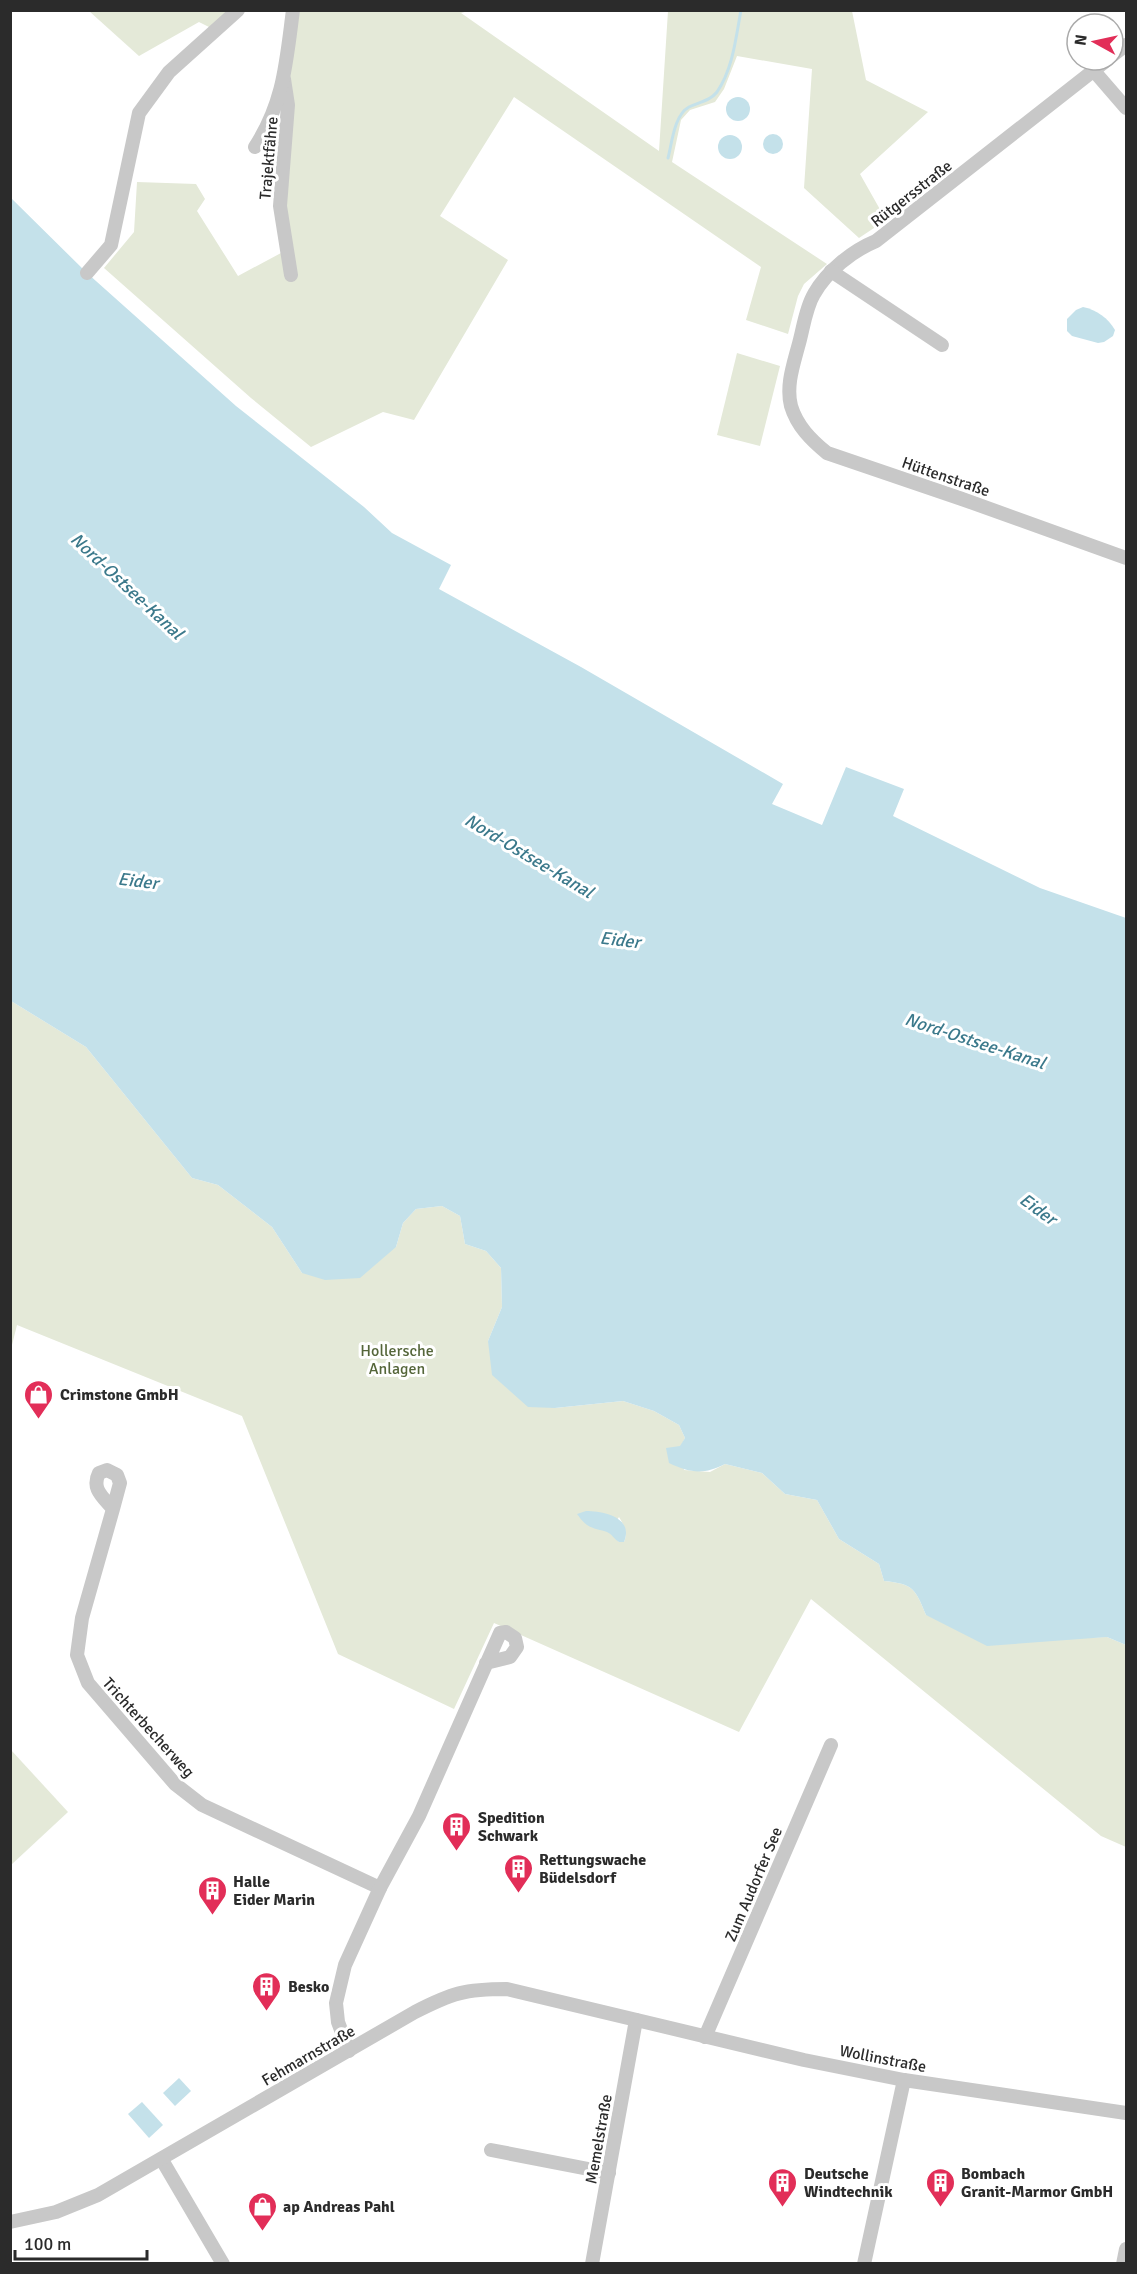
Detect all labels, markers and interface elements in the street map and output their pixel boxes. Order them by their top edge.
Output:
north arrow [1065,12,1125,72]
text: N [1070,33,1092,47]
street label: Trajektfähre [255,116,283,200]
street label: Rütgersstraße [867,156,956,232]
street label: Hüttenstraße [899,453,992,501]
water label: Nord-Ostsee-Kanal [66,528,189,645]
water label: Nord-Ostsee-Kanal [461,809,599,904]
water label: Eider [117,868,162,895]
water label: Eider [599,927,644,954]
water label: Nord-Ostsee-Kanal [902,1008,1050,1075]
water label: Eider [1015,1188,1063,1231]
park label: Hollersche Anlagen [360,1341,434,1379]
shop icon: Crimstone GmbH [23,1378,55,1420]
place label: Crimstone GmbH [60,1385,179,1405]
street label: Trichterbecherweg [98,1673,198,1782]
place label: Spedition Schwark [478,1808,545,1846]
building icon: Spedition Schwark [441,1810,473,1852]
street label: Zum Audorfer See [721,1824,787,1945]
place label: Rettungswache Büdelsdorf [539,1850,646,1888]
building icon: Rettungswache Büdelsdorf [502,1852,534,1894]
place label: Halle Eider Marin [233,1872,315,1910]
building icon: Halle Eider Marin [196,1874,228,1916]
building icon: Besko [251,1970,283,2012]
place label: Besko [288,1977,329,1997]
street label: Fehmarnstraße [258,2021,359,2091]
street label: Wollinstraße [838,2041,928,2077]
street label: Memelstraße [581,2093,617,2186]
place label: Deutsche Windtechnik [804,2164,893,2202]
place label: Bombach Granit-Marmor GmbH [961,2164,1113,2202]
building icon: Deutsche Windtechnik [767,2166,799,2208]
building icon: Bombach Granit-Marmor GmbH [924,2166,956,2208]
shop icon: ap Andreas Pahl [246,2190,278,2232]
place label: ap Andreas Pahl [283,2197,395,2217]
scale bar [15,2223,147,2261]
text: 100 m [24,2233,71,2255]

